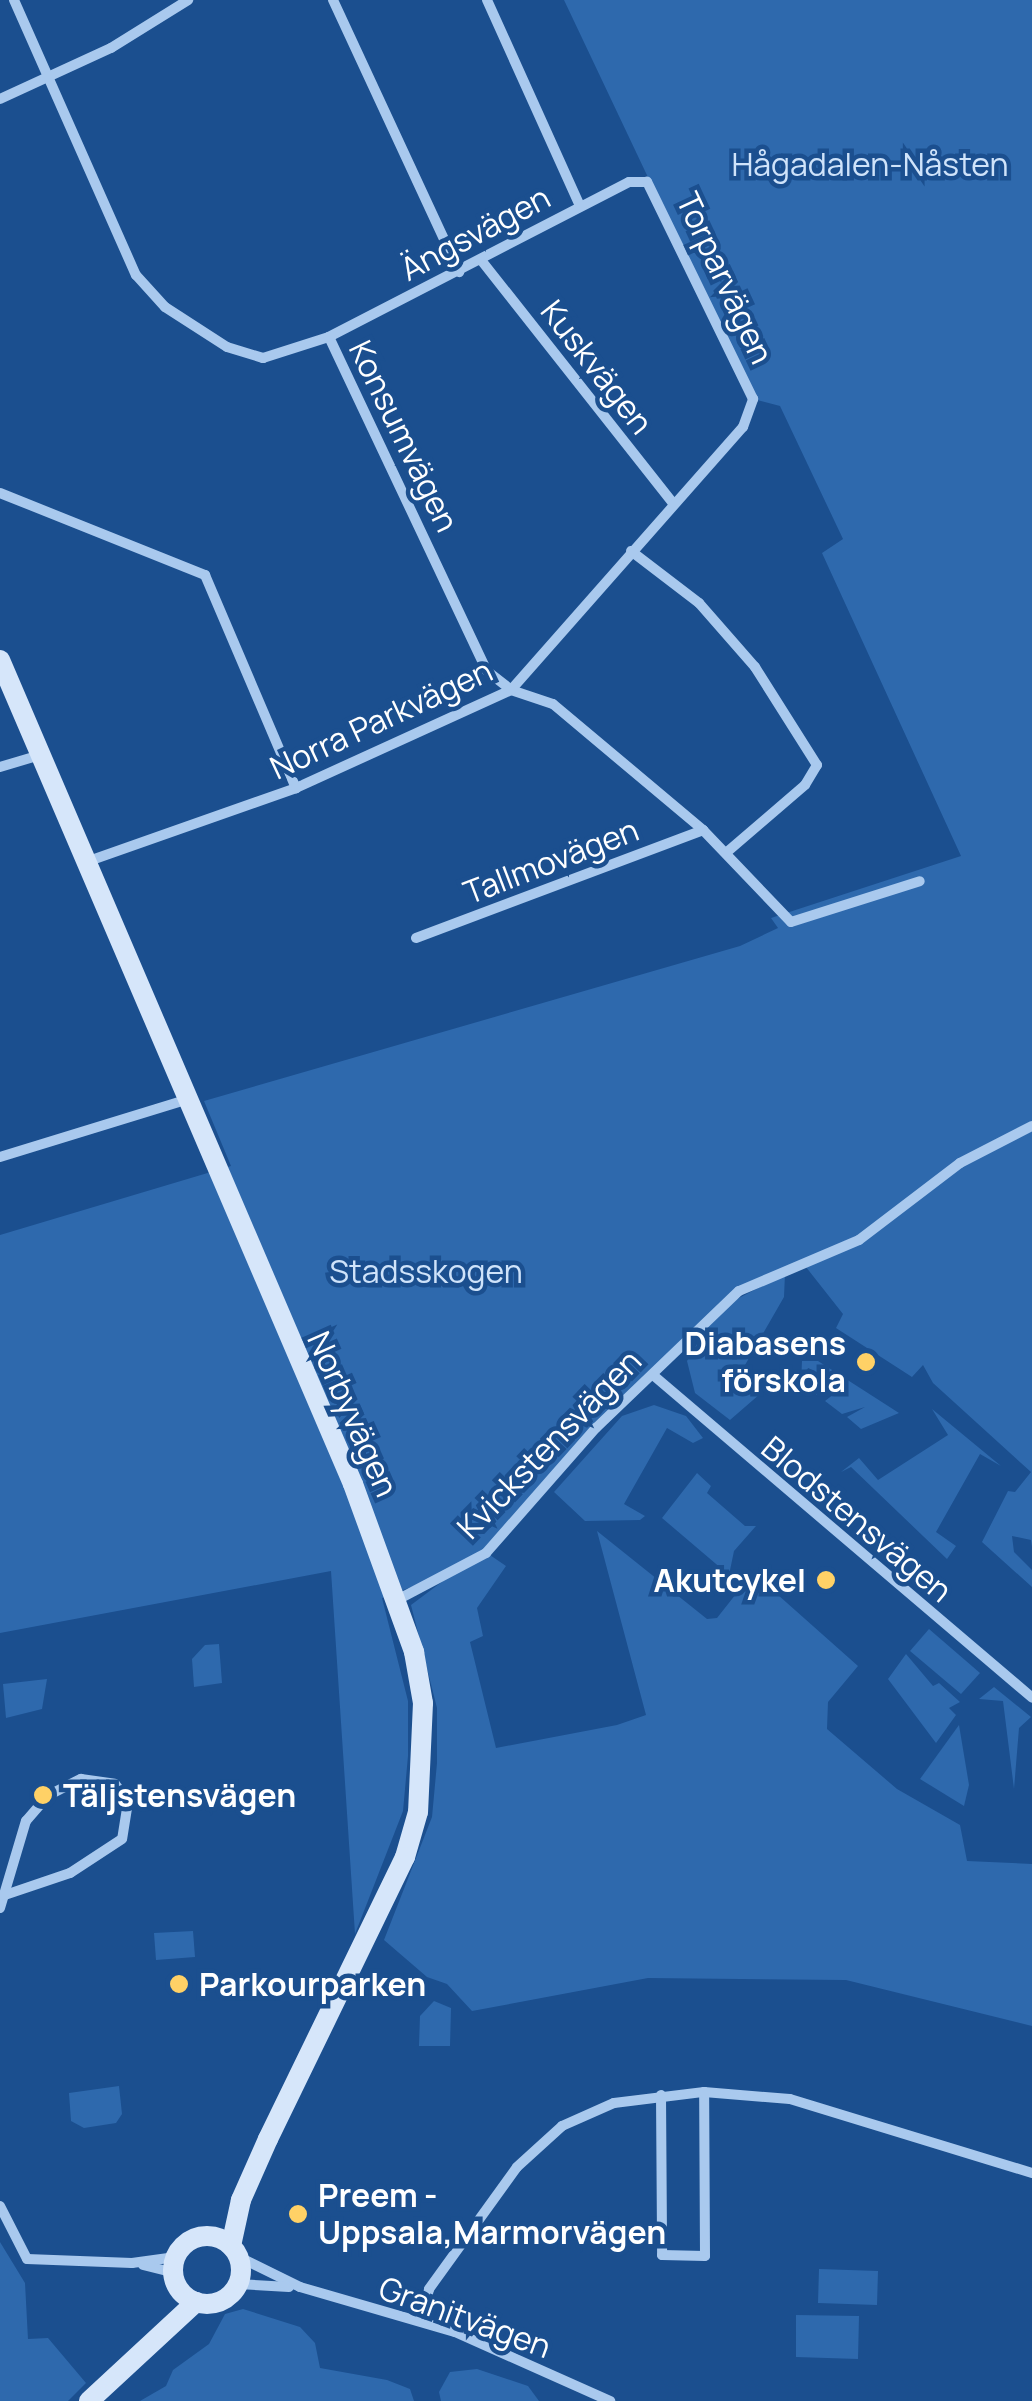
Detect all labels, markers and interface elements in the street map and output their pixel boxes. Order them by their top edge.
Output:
park label: Hågadalen-Nåsten [731,145,1009,183]
street label: Ängsvägen [394,178,556,288]
street label: Torparvägen [669,186,781,370]
street label: Kuskvägen [533,293,661,441]
street label: Konsumvägen [341,334,467,538]
street label: Norra Parkvägen [264,651,498,787]
street label: Tallmovägen [458,810,644,912]
park label: Stadsskogen [329,1252,523,1290]
place label: Diabasens förskola [685,1325,846,1400]
street label: Norbyvägen [300,1326,406,1502]
street label: Kvickstensvägen [449,1342,649,1546]
marker: Diabasens förskola [855,1351,877,1373]
street label: Blodstensvägen [754,1428,960,1610]
place label: Akutcykel [654,1561,806,1599]
marker: Akutcykel [815,1569,837,1591]
place label: Täljstensvägen [63,1776,296,1814]
marker: Täljstensvägen [32,1784,54,1806]
place label: Parkourparken [199,1965,426,2003]
marker: Parkourparken [168,1973,190,1995]
place label: Preem - Uppsala,Marmorvägen [318,2177,666,2252]
marker: Preem - Uppsala,Marmorvägen [287,2203,309,2225]
street label: Granitvägen [374,2268,556,2366]

